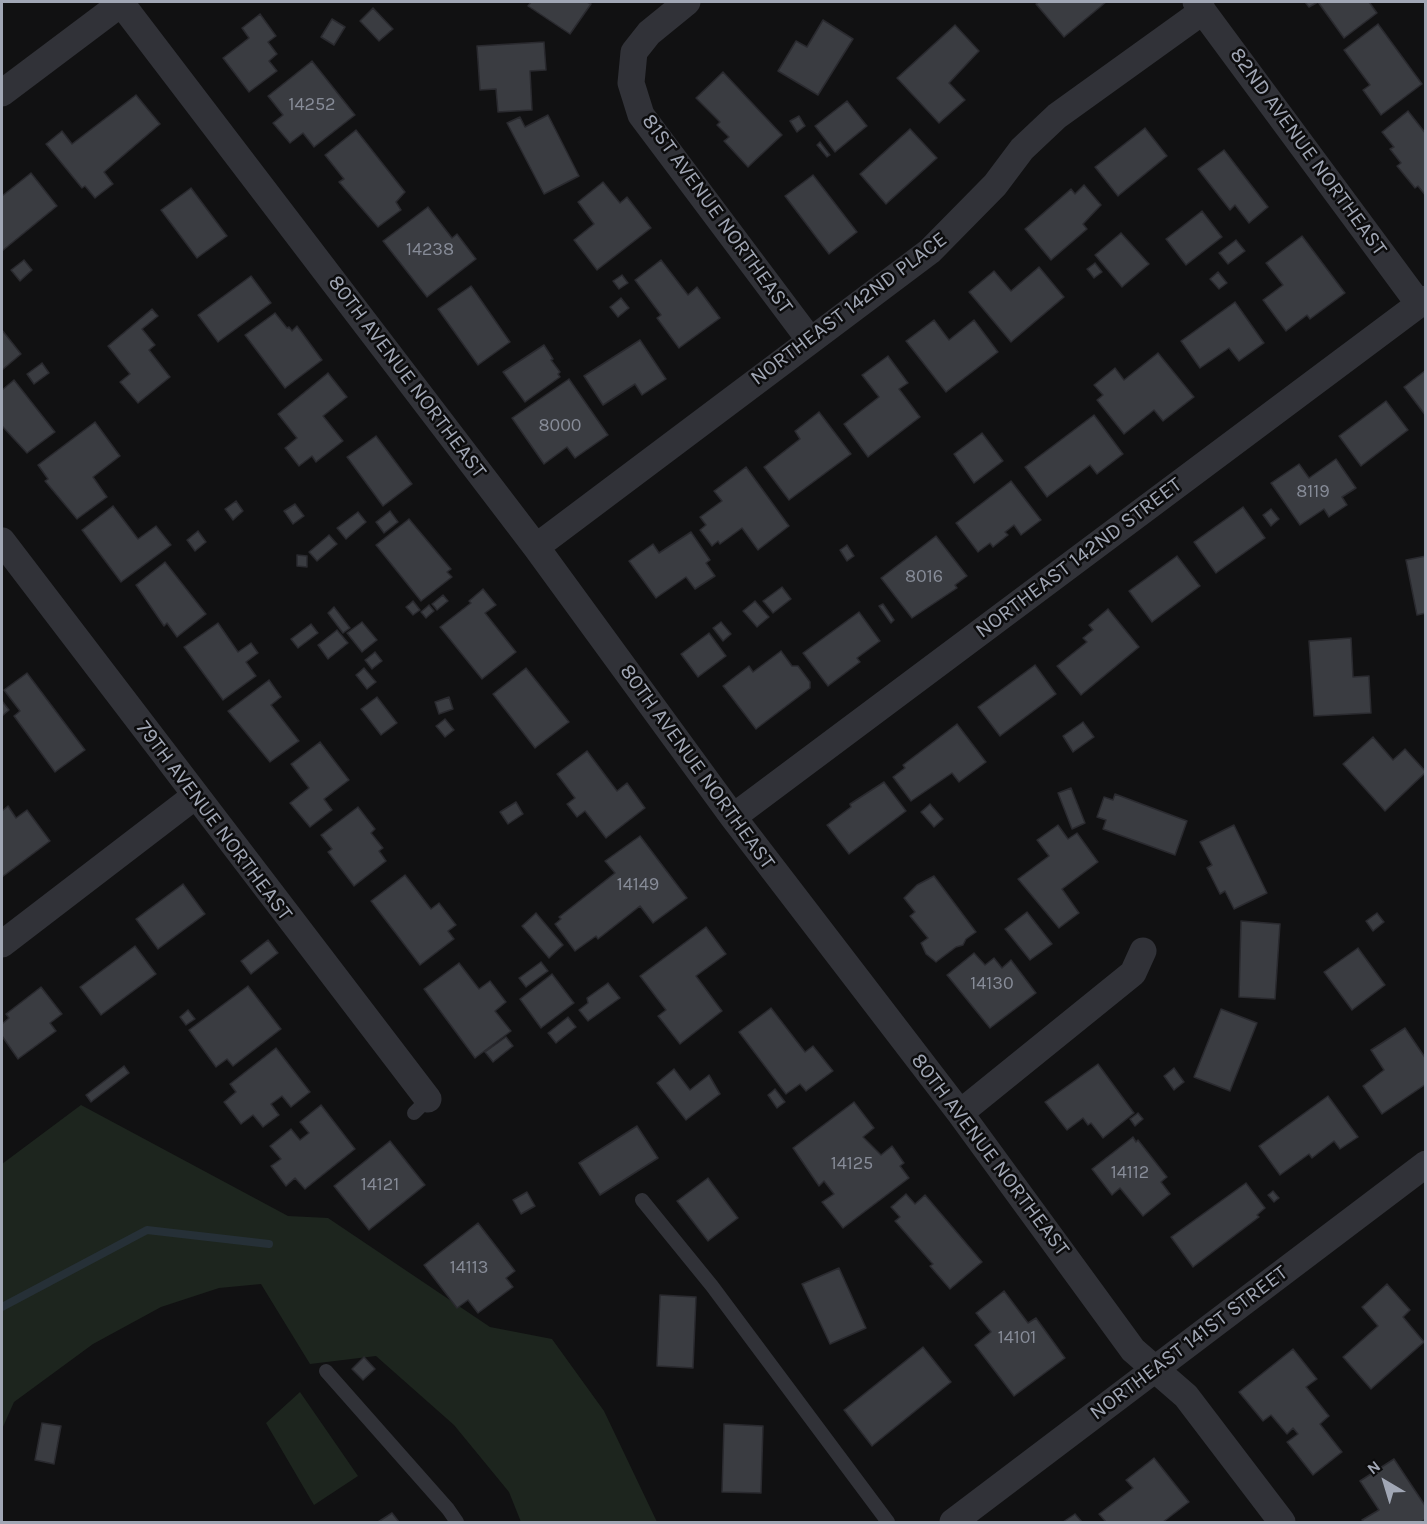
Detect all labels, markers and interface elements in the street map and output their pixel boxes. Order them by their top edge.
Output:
street label: 82ND AVENUE NORTHEAST [1224,43,1392,261]
house number: 14252 [288,94,336,116]
street label: 81ST AVENUE NORTHEAST [636,109,798,319]
street label: NORTHEAST 142ND PLACE [746,227,952,391]
house number: 14238 [406,239,454,261]
street label: 80TH AVENUE NORTHEAST [323,271,491,483]
house number: 8000 [538,415,582,437]
street label: NORTHEAST 142ND STREET [971,472,1187,644]
house number: 8119 [1296,481,1330,503]
house number: 8016 [905,566,943,588]
street label: 80TH AVENUE NORTHEAST [614,660,780,874]
street label: 79TH AVENUE NORTHEAST [131,716,297,926]
house number: 14149 [617,874,659,896]
house number: 14130 [970,973,1014,995]
street label: 80TH AVENUE NORTHEAST [906,1049,1074,1261]
house number: 14125 [831,1153,873,1175]
house number: 14112 [1111,1162,1149,1184]
house number: 14121 [361,1174,399,1196]
house number: 14113 [450,1257,488,1279]
street label: NORTHEAST 141ST STREET [1085,1260,1293,1426]
house number: 14101 [998,1327,1036,1349]
north arrow [1355,1452,1415,1512]
text: N [1363,1456,1384,1478]

